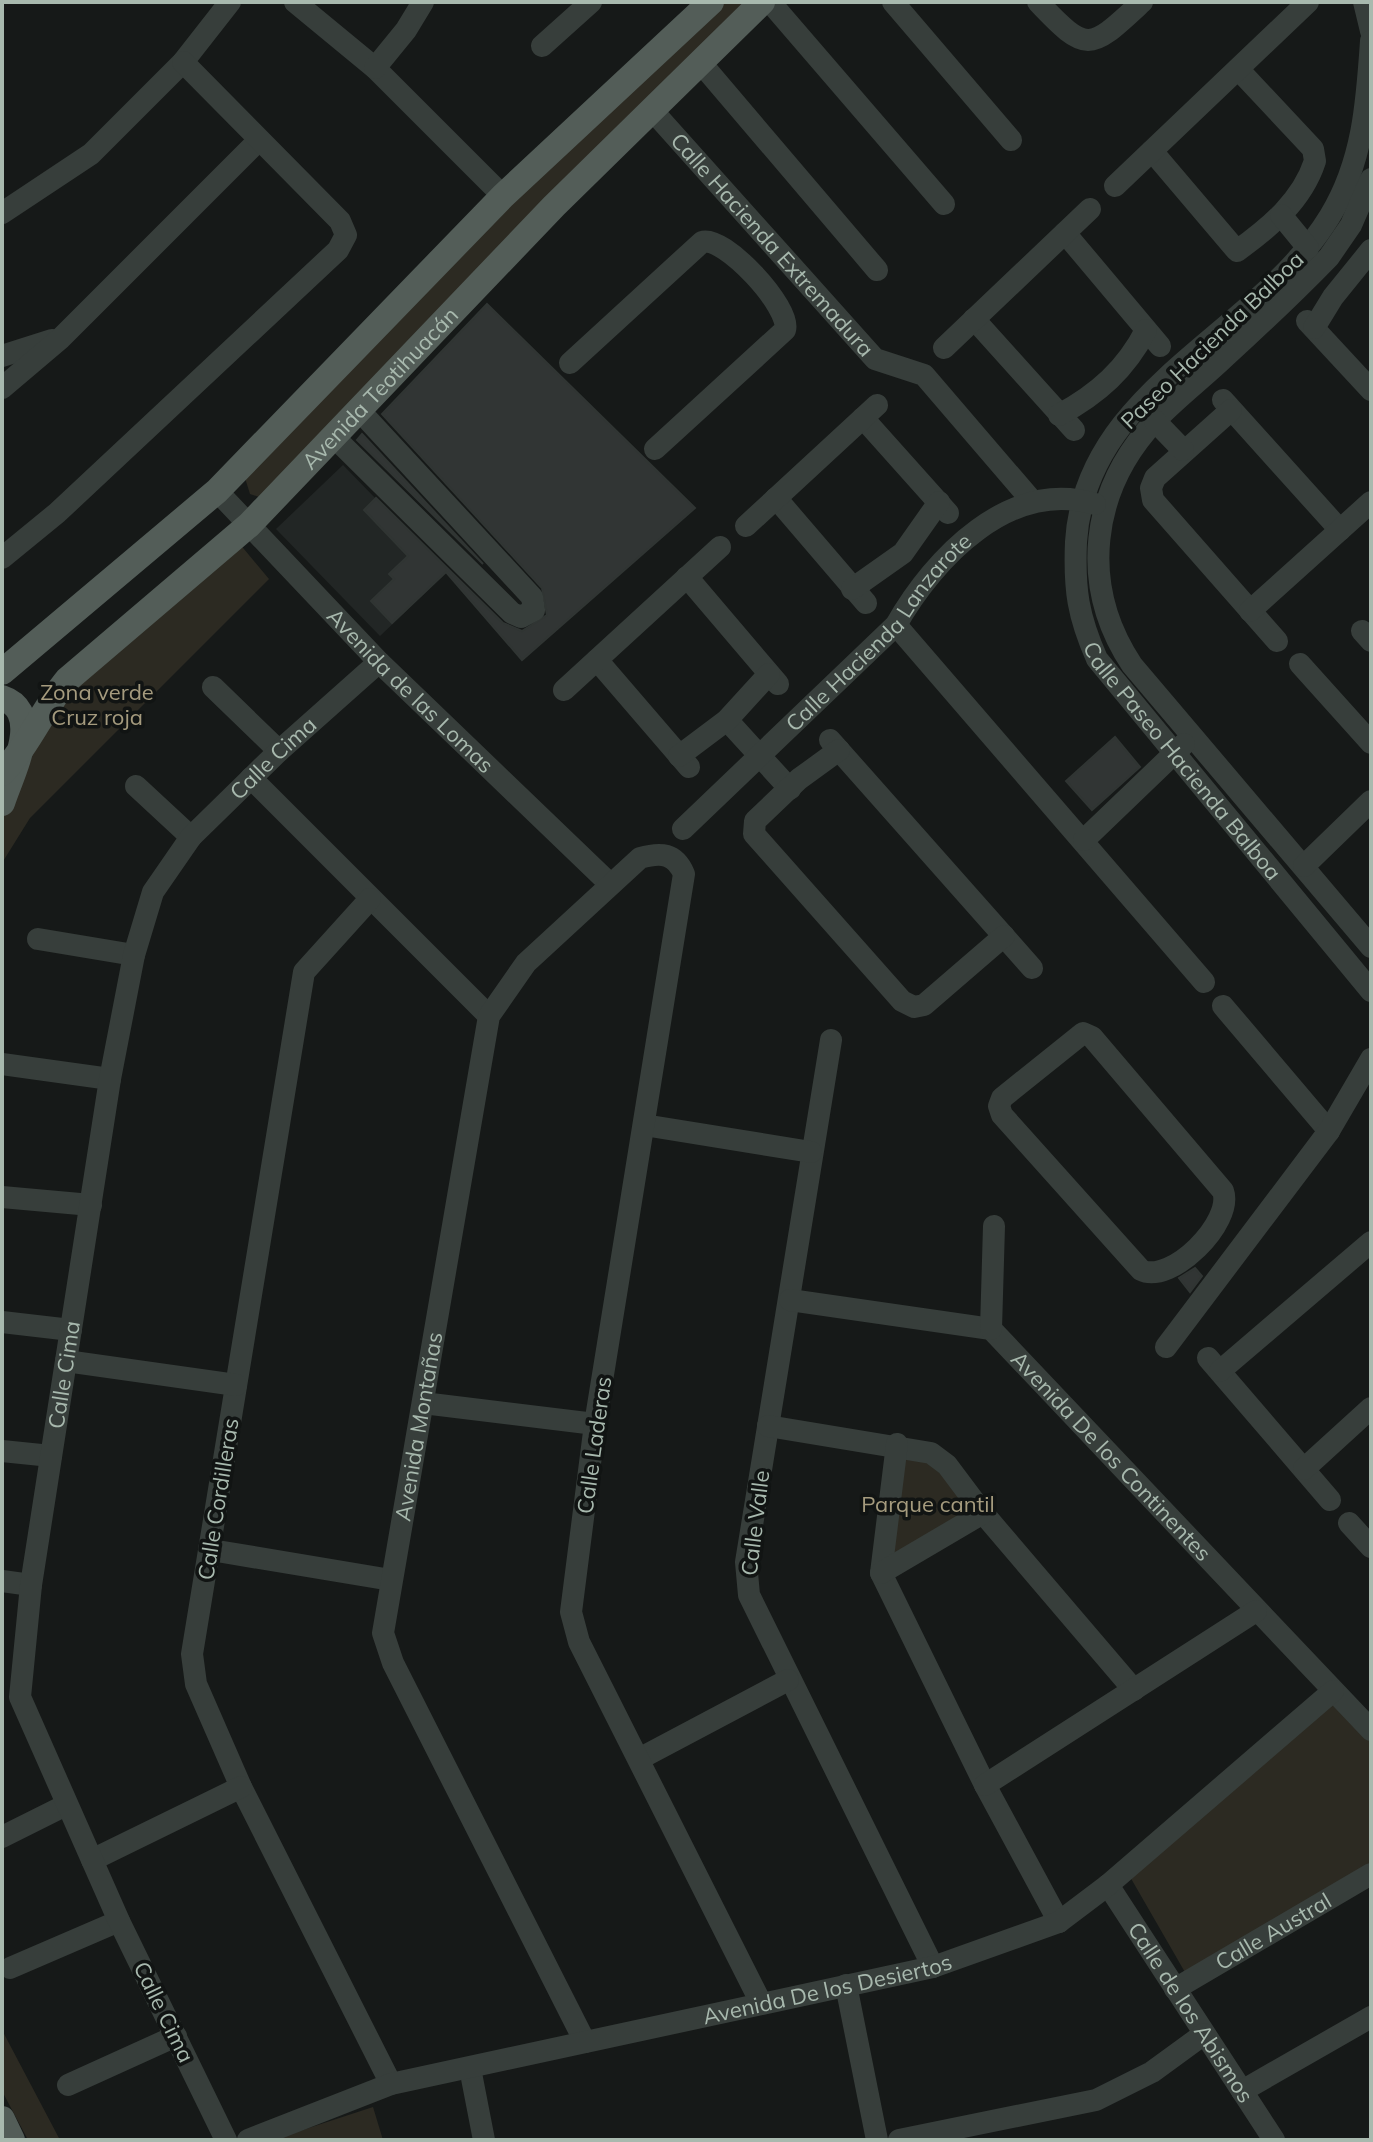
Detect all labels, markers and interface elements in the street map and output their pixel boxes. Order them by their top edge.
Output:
street label: Calle Hacienda Extremadura [665,127,880,362]
street label: Paseo Hacienda Balboa [1115,245,1309,435]
street label: Avenida Teotihuacán [296,301,464,475]
street label: Calle Hacienda Lanzarote [780,527,977,737]
street label: Avenida de las Lomas [321,602,500,779]
street label: Calle Paseo Hacienda Balboa [1077,637,1288,886]
park label: Zona verde Cruz roja [40,678,154,731]
street label: Calle Cima [224,711,322,806]
street label: Calle Cima [42,1319,86,1431]
street label: Avenida Montañas [388,1330,449,1523]
street label: Avenida De los Continentes [1005,1345,1217,1567]
street label: Calle Laderas [571,1375,617,1515]
street label: Calle Cordilleras [191,1416,245,1582]
street label: Calle Valle [735,1469,775,1577]
park label: Parque cantil [861,1490,995,1518]
street label: Calle Austral [1210,1886,1336,1976]
street label: Calle de los Abismos [1122,1917,1260,2108]
street label: Avenida De los Desiertos [700,1947,956,2030]
street label: Calle Cima [128,1957,200,2067]

